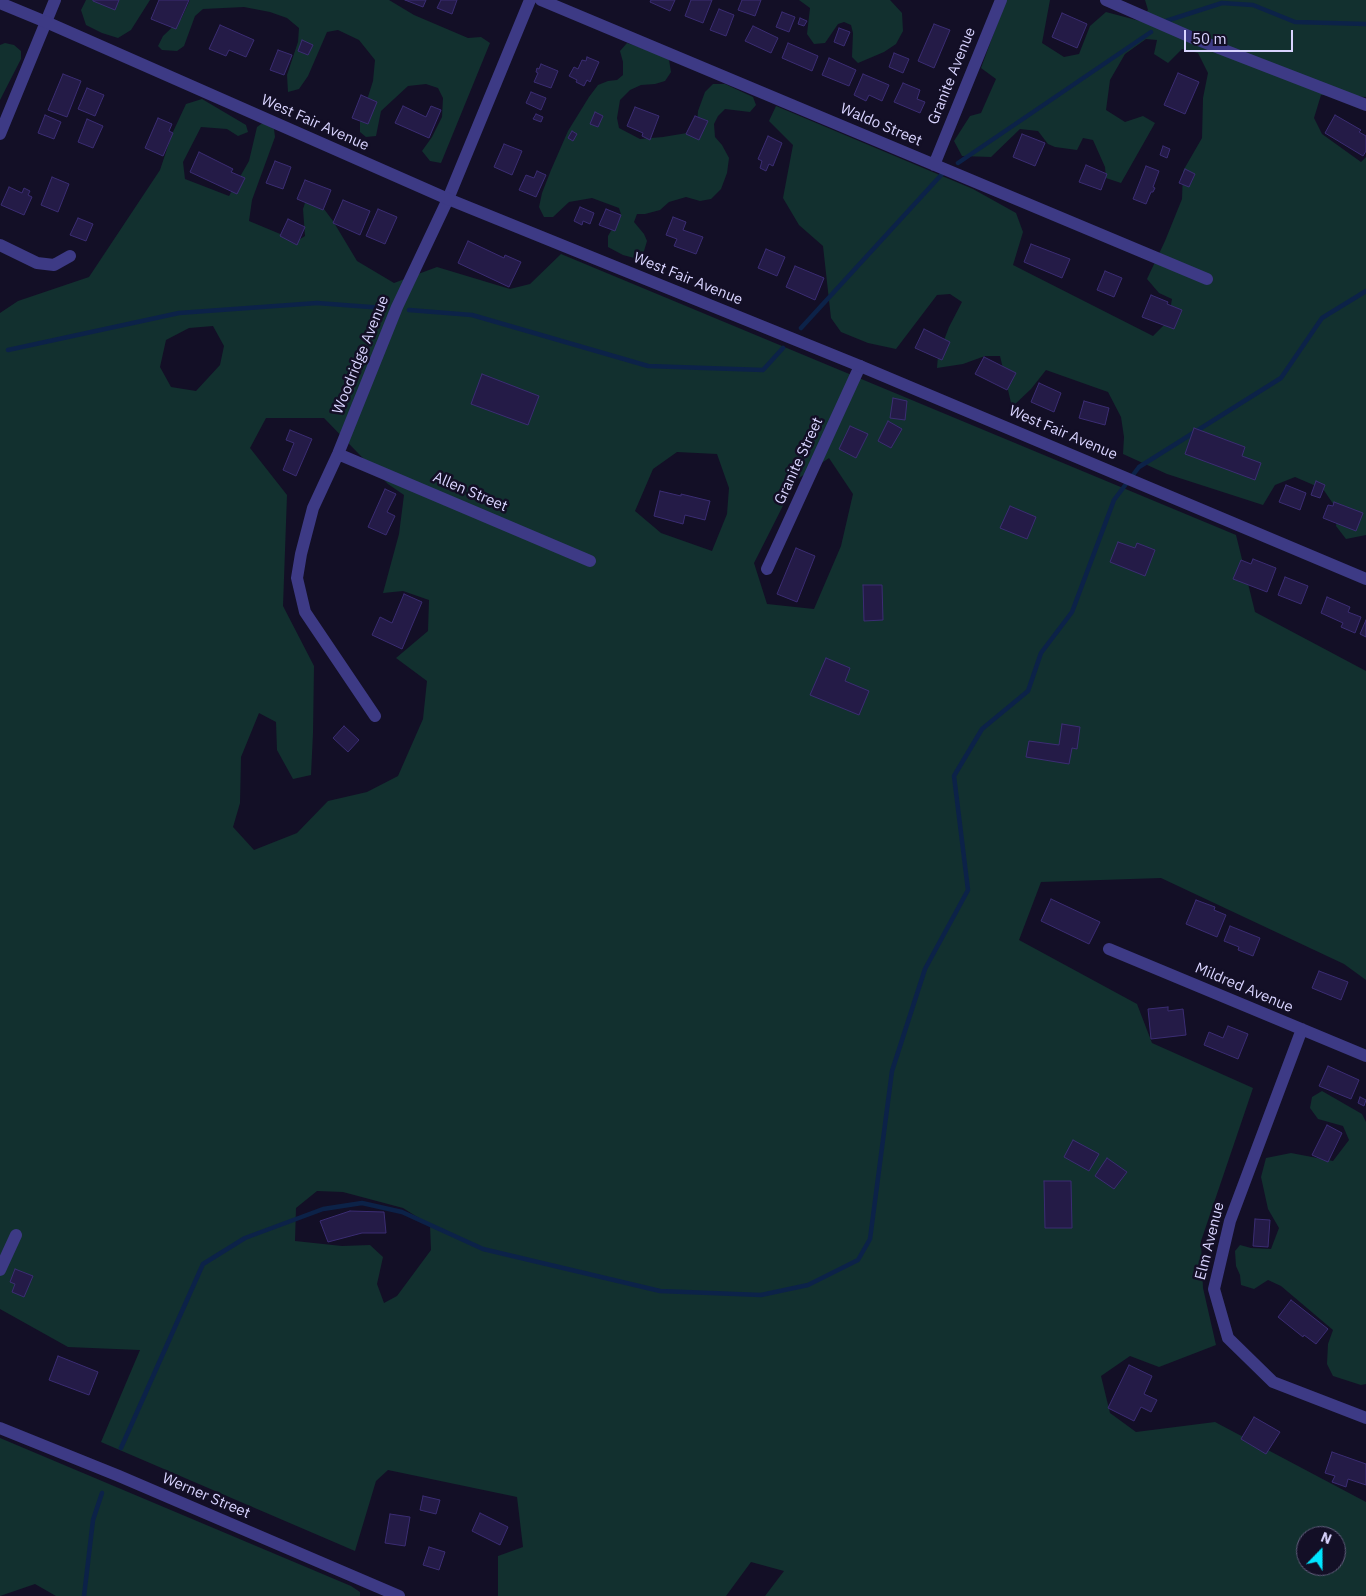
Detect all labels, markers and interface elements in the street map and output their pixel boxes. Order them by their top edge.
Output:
scale bar [1186,20,1295,52]
street label: Granite Avenue [924,25,980,127]
text: 50 m [1192,29,1227,48]
street label: West Fair Avenue [258,91,372,155]
street label: Waldo Street [837,100,925,150]
street label: West Fair Avenue [631,249,745,309]
street label: Woodridge Avenue [329,293,393,417]
street label: West Fair Avenue [1006,402,1120,464]
street label: Granite Street [771,414,827,508]
street label: Allen Street [430,468,510,516]
street label: Mildred Avenue [1192,959,1296,1017]
street label: Elm Avenue [1192,1200,1228,1282]
street label: Werner Street [159,1469,253,1523]
north arrow [1296,1526,1346,1576]
text: N [1318,1528,1334,1548]

